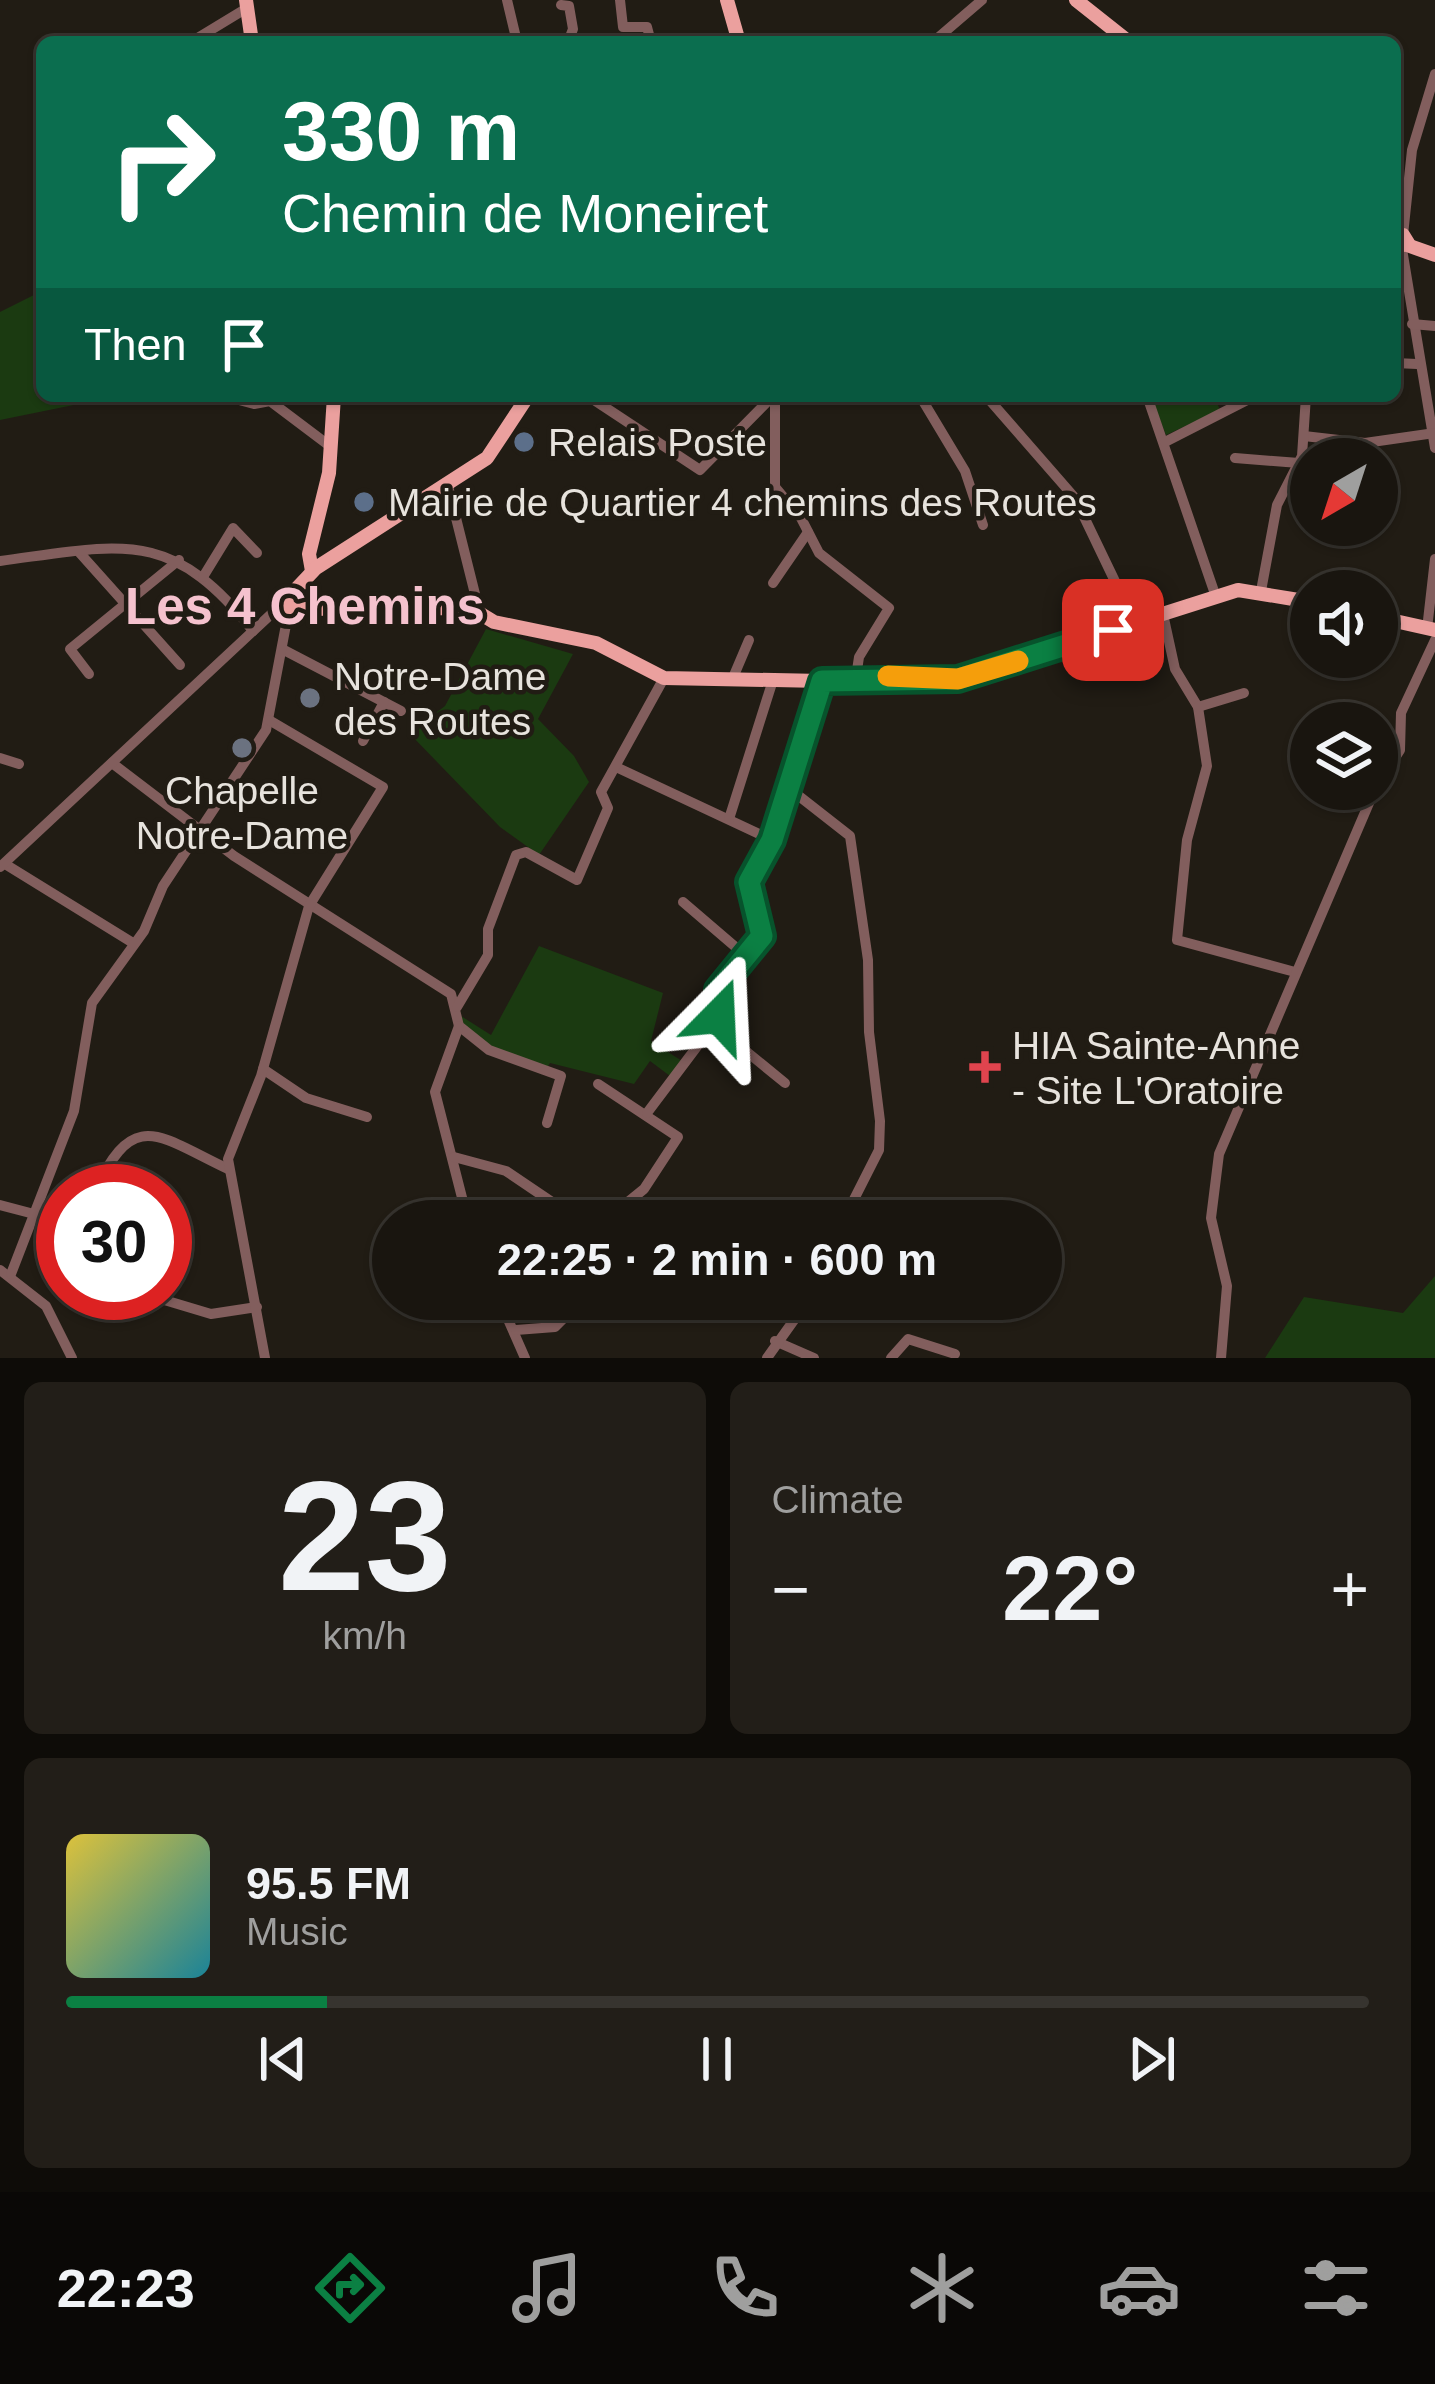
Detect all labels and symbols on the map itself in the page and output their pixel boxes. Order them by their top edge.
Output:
place label: Relais Poste [548,421,767,464]
marker: Relais Poste [511,429,537,455]
north arrow [1290,438,1398,546]
place label: Mairie de Quartier 4 chemins des Routes [388,481,1097,524]
marker: Mairie de Quartier 4 chemins des Routes [351,489,377,515]
district label: Les 4 Chemins [125,578,485,635]
pin [1062,579,1164,681]
place label: Notre-Dame des Routes [334,655,546,743]
marker: Notre-Dame des Routes [297,685,323,711]
marker: Chapelle Notre-Dame [229,735,255,761]
place label: Chapelle Notre-Dame [136,769,348,857]
position arrow [656,953,782,1079]
place label: HIA Sainte-Anne - Site L'Oratoire [1012,1024,1300,1112]
marker: HIA Sainte-Anne - Site L'Oratoire [969,1051,1001,1083]
speed limit sign: 30 [36,1164,192,1320]

